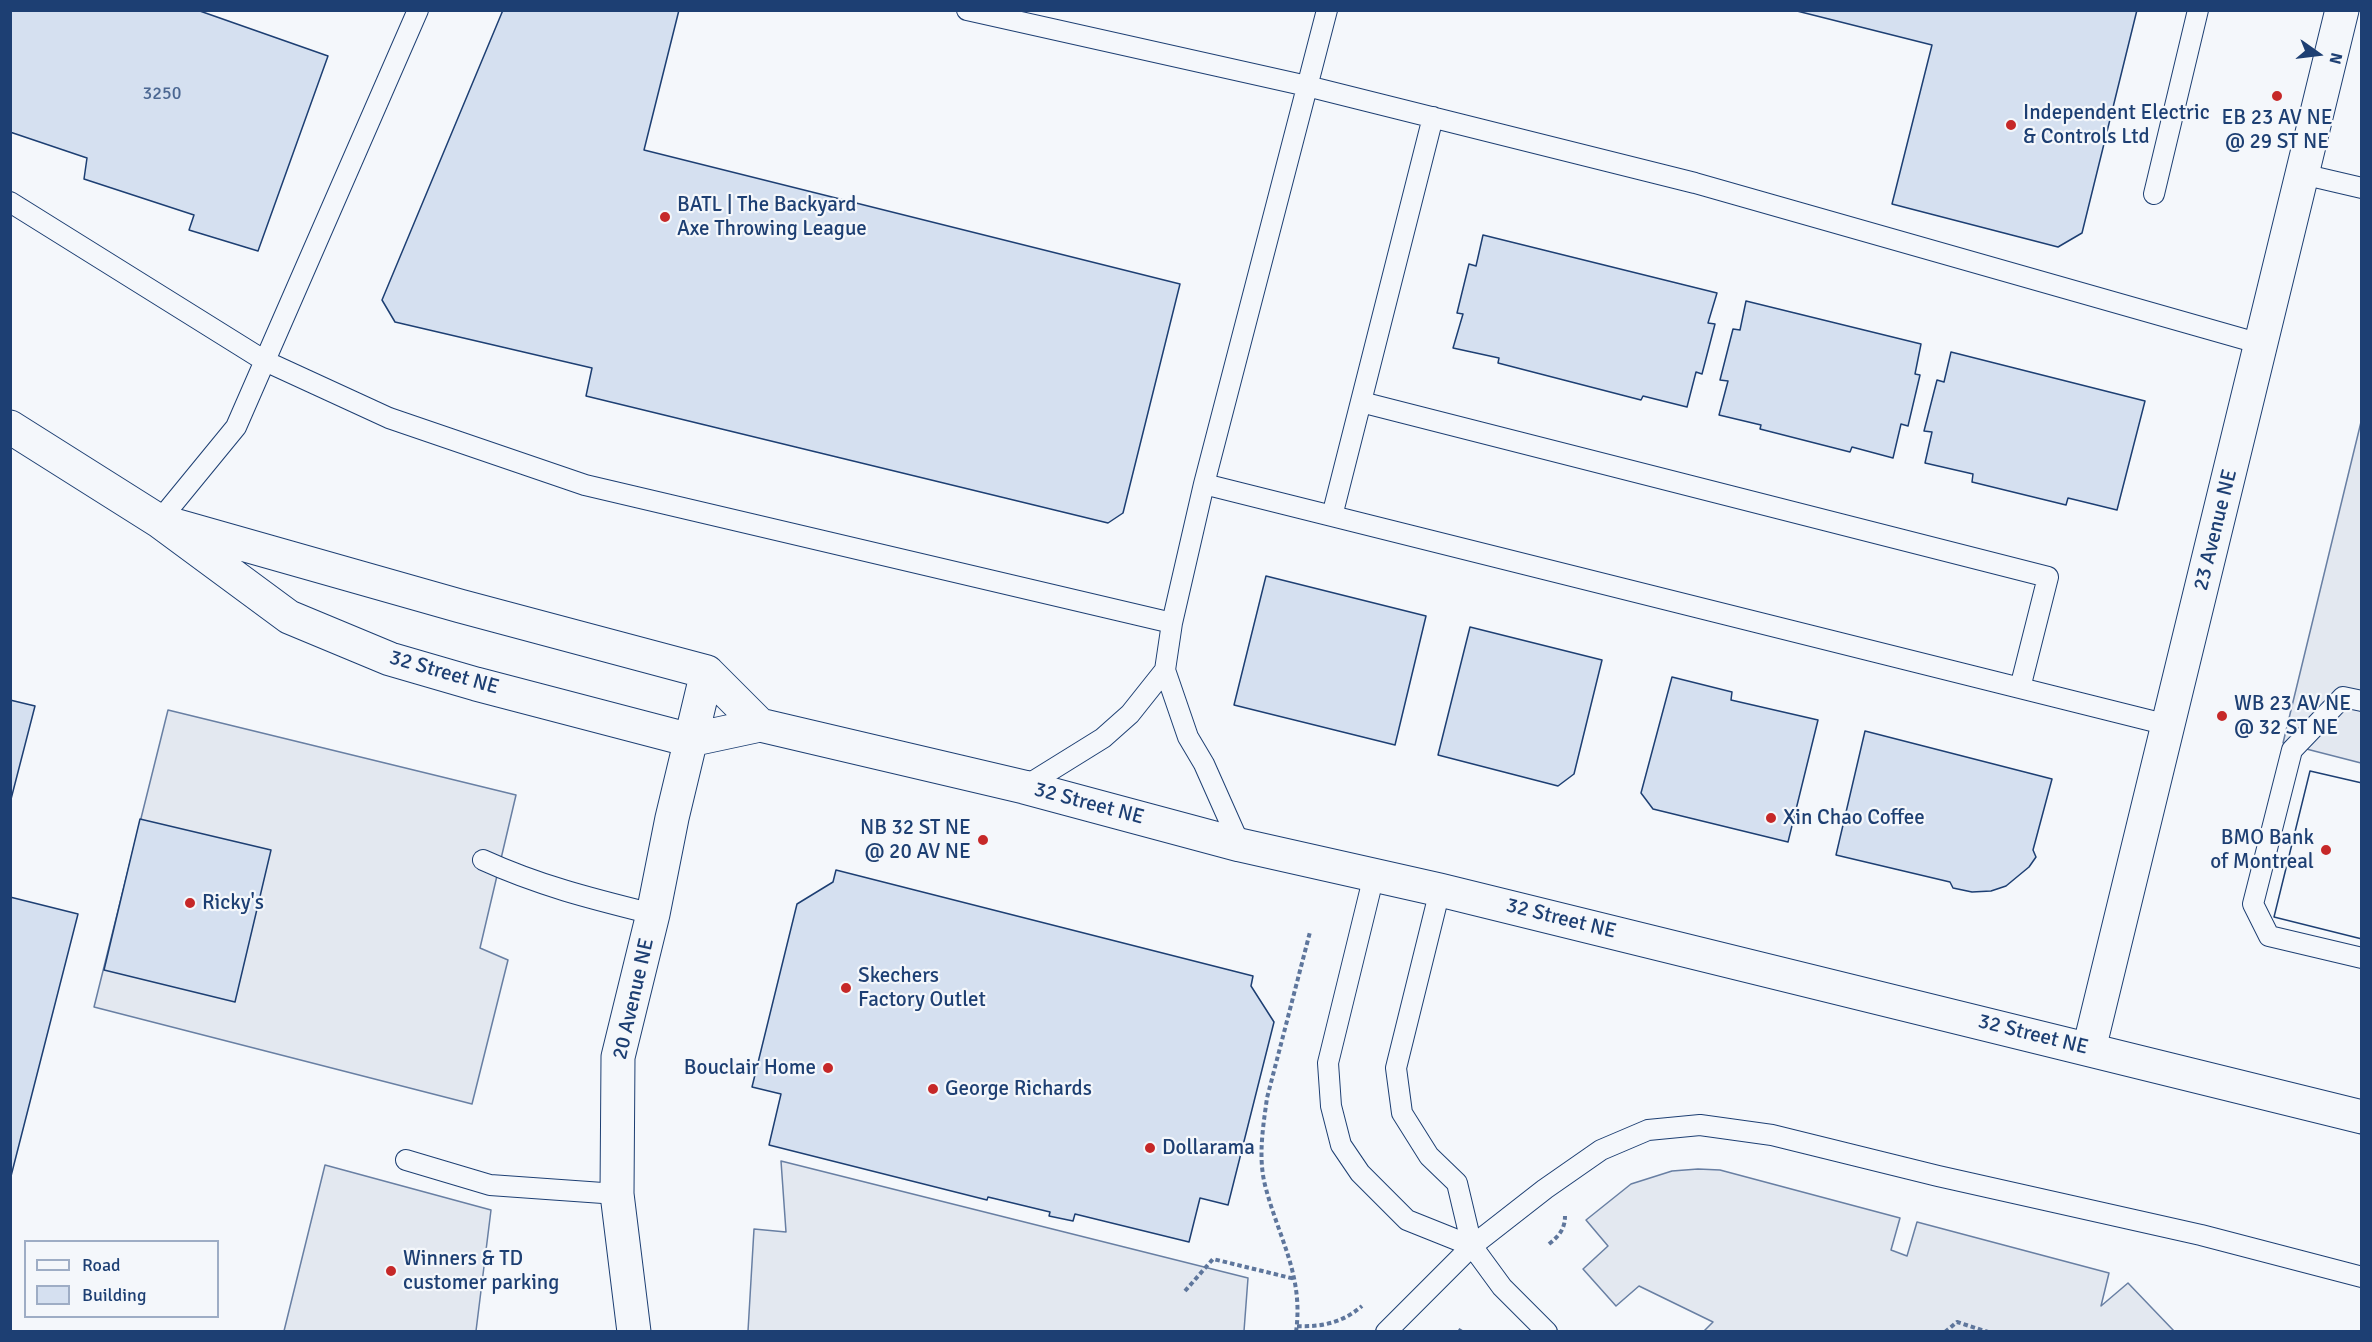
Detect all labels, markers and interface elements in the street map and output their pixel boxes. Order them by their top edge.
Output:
north arrow [2288,24,2348,84]
text: N [2324,51,2347,66]
house number: 3250 [143,83,181,105]
marker: EB 23 AV NE @ 29 ST NE [2270,89,2284,103]
place label: Independent Electric & Controls Ltd [2023,100,2210,150]
place label: EB 23 AV NE @ 29 ST NE [2221,105,2333,155]
marker: Independent Electric & Controls Ltd [2004,118,2018,132]
place label: BATL | The Backyard Axe Throwing League [677,192,867,242]
marker: BATL | The Backyard Axe Throwing League [658,210,672,224]
street label: 23 Avenue NE [2189,467,2243,593]
street label: 32 Street NE [386,645,502,701]
place label: WB 23 AV NE @ 32 ST NE [2234,691,2351,741]
marker: WB 23 AV NE @ 32 ST NE [2215,709,2229,723]
street label: 32 Street NE [1031,777,1147,831]
place label: Xin Chao Coffee [1783,805,1925,831]
marker: Xin Chao Coffee [1764,811,1778,825]
place label: NB 32 ST NE @ 20 AV NE [860,815,971,865]
place label: BMO Bank of Montreal [2210,825,2314,875]
marker: NB 32 ST NE @ 20 AV NE [976,833,990,847]
marker: BMO Bank of Montreal [2319,843,2333,857]
place label: Ricky's [202,890,264,916]
street label: 32 Street NE [1503,893,1619,945]
marker: Ricky's [183,896,197,910]
street label: 20 Avenue NE [608,936,660,1062]
place label: Skechers Factory Outlet [858,963,986,1013]
marker: Skechers Factory Outlet [839,981,853,995]
street label: 32 Street NE [1975,1009,2091,1061]
place label: Bouclair Home [684,1055,816,1081]
marker: Bouclair Home [821,1061,835,1075]
place label: George Richards [945,1076,1092,1102]
marker: George Richards [926,1082,940,1096]
place label: Dollarama [1162,1135,1255,1161]
marker: Dollarama [1143,1141,1157,1155]
legend [24,1240,219,1318]
place label: Winners & TD customer parking [403,1246,559,1296]
text: Road [82,1254,121,1276]
marker: Winners & TD customer parking [384,1264,398,1278]
text: Building [82,1284,146,1306]

